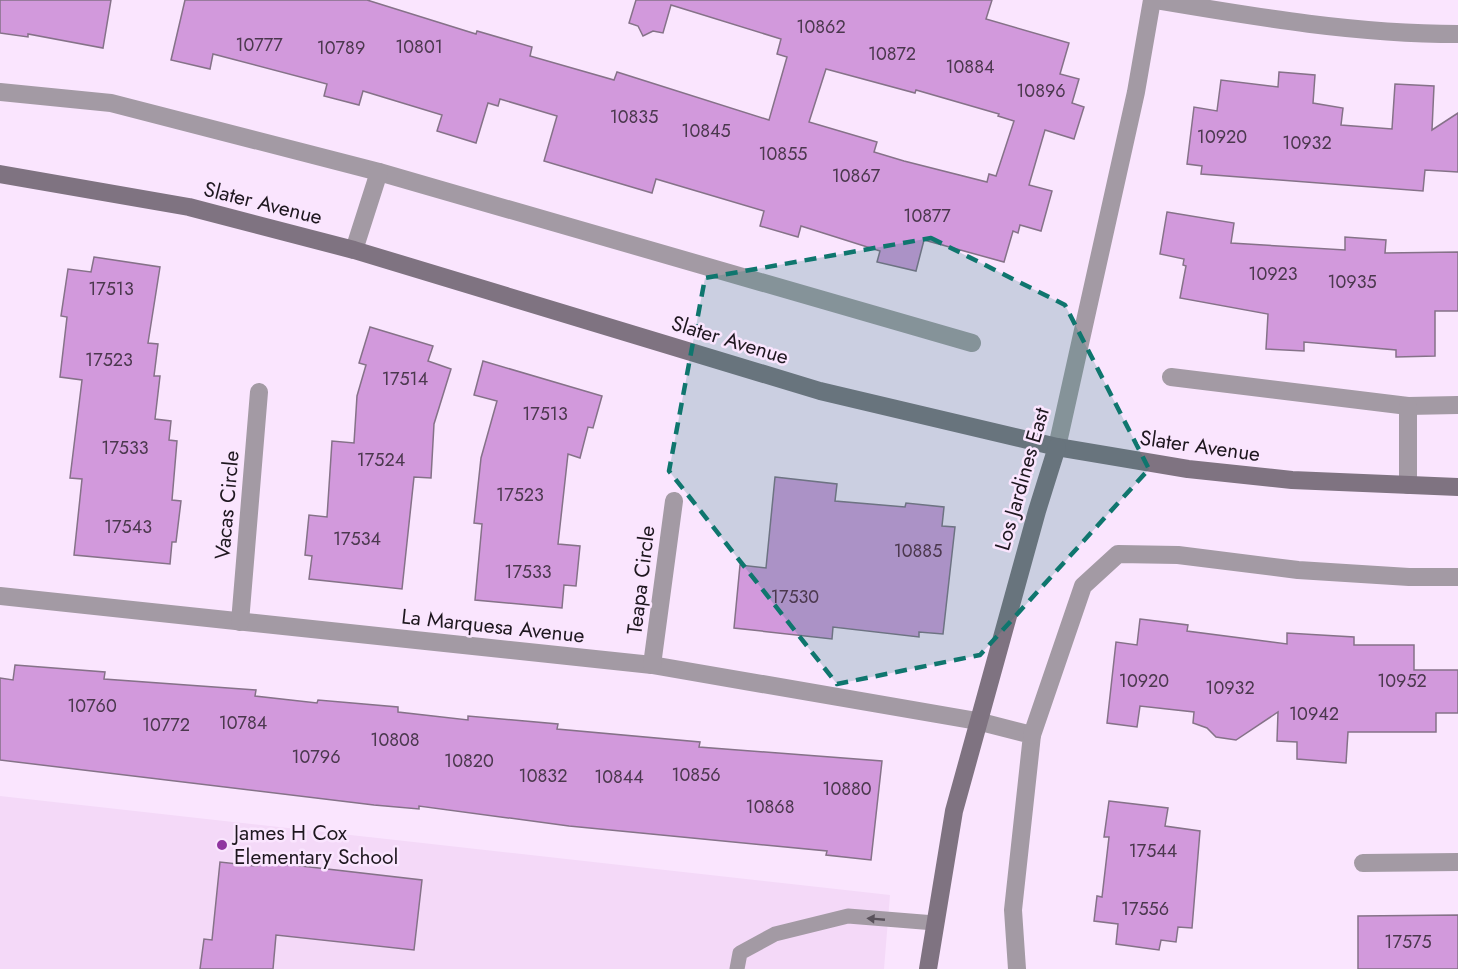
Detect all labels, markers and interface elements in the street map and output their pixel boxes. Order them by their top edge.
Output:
house number: 10862 [796,14,846,40]
house number: 10777 [235,32,283,58]
house number: 10801 [395,34,443,60]
house number: 10789 [317,35,365,61]
house number: 10872 [868,41,916,67]
house number: 10884 [945,54,995,80]
house number: 10896 [1016,78,1066,104]
house number: 10835 [610,104,658,130]
house number: 10845 [681,118,731,144]
house number: 10920 [1197,124,1247,150]
house number: 10932 [1282,130,1332,156]
house number: 10855 [758,141,808,167]
house number: 10867 [832,163,881,189]
street label: Slater Avenue [201,174,326,232]
house number: 10877 [903,203,951,229]
house number: 10923 [1248,261,1298,287]
house number: 10935 [1327,269,1377,295]
house number: 17513 [88,276,134,302]
street label: Slater Avenue [668,308,793,372]
house number: 17523 [85,347,133,373]
house number: 17514 [382,366,428,392]
house number: 17513 [522,401,568,427]
street label: Los Jardines East [987,404,1057,554]
street label: Slater Avenue [1138,423,1262,469]
house number: 17533 [101,435,149,461]
house number: 17524 [357,447,405,473]
street label: Vacas Circle [207,449,247,561]
house number: 17523 [496,482,544,508]
house number: 17543 [104,514,152,540]
street label: Teapa Circle [619,524,663,636]
house number: 17534 [333,526,381,552]
house number: 10885 [894,538,942,564]
house number: 17533 [504,559,552,585]
house number: 17530 [771,584,819,610]
street label: La Marquesa Avenue [400,601,586,651]
house number: 10920 [1119,668,1169,694]
house number: 10952 [1377,668,1427,694]
house number: 10932 [1205,675,1255,701]
house number: 10760 [67,693,117,719]
house number: 10942 [1289,701,1339,727]
house number: 10784 [219,710,267,736]
house number: 10772 [142,712,190,738]
house number: 10808 [370,727,420,753]
house number: 10796 [291,744,341,770]
house number: 10820 [444,748,494,774]
house number: 10856 [671,762,721,788]
house number: 10832 [519,763,567,789]
house number: 10844 [594,764,644,790]
house number: 10880 [822,776,872,802]
house number: 10868 [746,794,794,820]
place label: James H Cox Elementary School [231,818,398,872]
marker: James H Cox Elementary School [215,838,229,852]
house number: 17544 [1129,838,1177,864]
house number: 17556 [1121,896,1169,922]
one-way arrow [867,914,886,923]
house number: 17575 [1384,929,1432,955]

